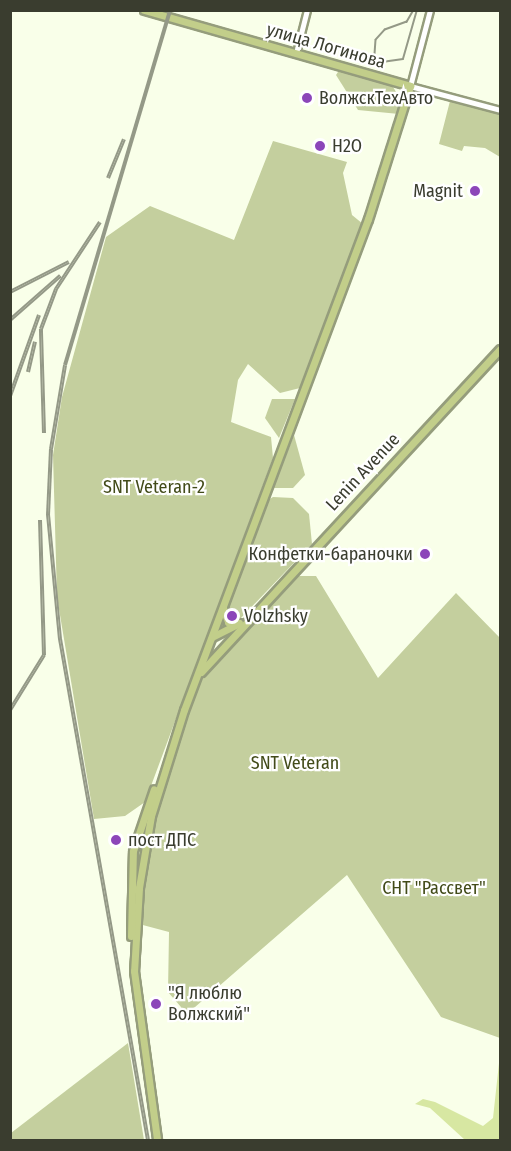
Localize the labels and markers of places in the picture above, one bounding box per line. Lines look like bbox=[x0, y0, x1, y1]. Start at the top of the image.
place label: ВолжскТехАвто bbox=[319, 87, 433, 109]
marker: ВолжскТехАвто bbox=[300, 91, 314, 105]
place label: H2O bbox=[332, 135, 362, 157]
marker: H2O bbox=[313, 139, 327, 153]
place label: Magnit bbox=[413, 180, 463, 202]
marker: Magnit bbox=[468, 184, 482, 198]
place label: Конфетки-бараночки bbox=[249, 543, 413, 565]
marker: Конфетки-бараночки bbox=[418, 547, 432, 561]
place label: Volzhsky bbox=[244, 605, 308, 627]
marker: Volzhsky bbox=[225, 609, 239, 623]
place label: пост ДПС bbox=[128, 829, 196, 851]
marker: пост ДПС bbox=[109, 833, 123, 847]
place label: "Я люблю Волжский" bbox=[168, 983, 250, 1026]
marker: "Я люблю Волжский" bbox=[149, 997, 163, 1011]

